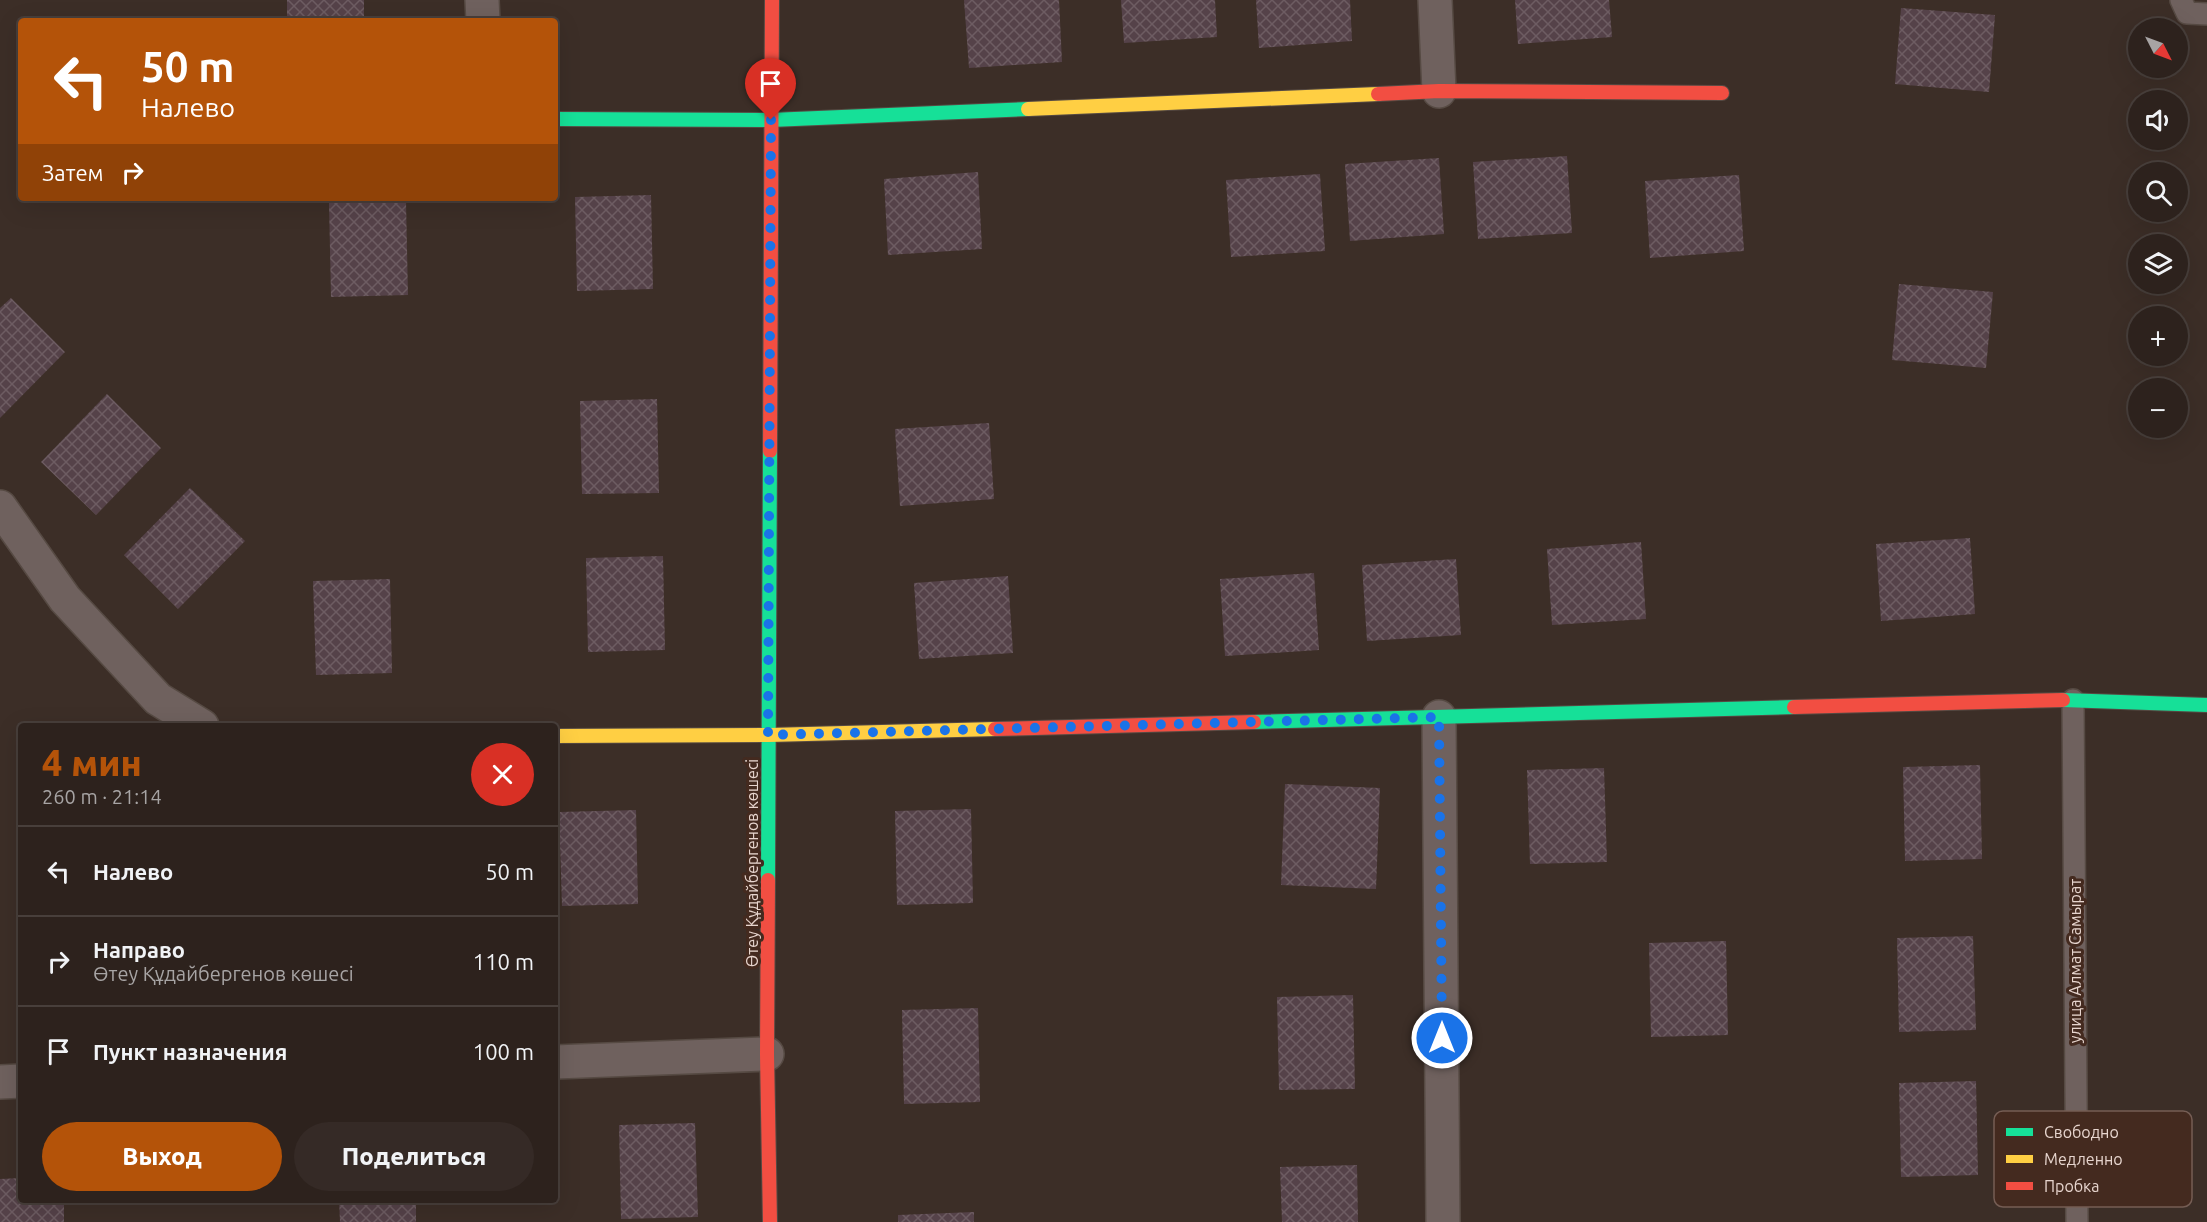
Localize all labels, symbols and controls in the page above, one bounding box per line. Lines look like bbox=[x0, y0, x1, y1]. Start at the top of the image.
north arrow bbox=[2128, 18, 2188, 78]
map controls bbox=[2128, 18, 2188, 438]
icon: left bbox=[42, 42, 120, 120]
text: 50 m bbox=[141, 43, 235, 90]
pin bbox=[745, 58, 796, 120]
icon: arrive bbox=[754, 67, 787, 100]
button: sound bbox=[2128, 90, 2188, 150]
text: Налево bbox=[141, 92, 235, 122]
icon: right bbox=[116, 156, 149, 189]
text: Затем bbox=[42, 160, 104, 185]
button: search bbox=[2128, 162, 2188, 222]
button: layers bbox=[2128, 234, 2188, 294]
button: + bbox=[2128, 306, 2188, 366]
button: − bbox=[2128, 378, 2188, 438]
text: 4 мин bbox=[42, 742, 142, 783]
button: close bbox=[471, 743, 534, 806]
street label: Өтеу Құдайбергенов көшесі bbox=[743, 759, 761, 967]
text: 260 m · 21:14 bbox=[42, 785, 162, 808]
icon: left bbox=[42, 855, 75, 888]
text: Налево bbox=[93, 859, 173, 884]
text: 50 m bbox=[485, 859, 534, 884]
street label: улица Алмат Самырат bbox=[2066, 879, 2084, 1043]
text: Направо bbox=[93, 937, 185, 962]
icon: right bbox=[42, 945, 75, 978]
text: 110 m bbox=[473, 949, 534, 974]
text: Өтеу Құдайбергенов көшесі bbox=[93, 962, 354, 985]
position arrow bbox=[1410, 1006, 1474, 1070]
icon: arrive bbox=[42, 1035, 75, 1068]
text: Пункт назначения bbox=[93, 1039, 287, 1064]
text: 100 m bbox=[473, 1039, 534, 1064]
legend bbox=[1994, 1111, 2192, 1207]
button: Выход bbox=[42, 1122, 282, 1191]
button: Поделиться bbox=[294, 1122, 534, 1191]
text: Свободно bbox=[2044, 1123, 2119, 1141]
text: Медленно bbox=[2044, 1150, 2123, 1168]
text: Пробка bbox=[2044, 1177, 2100, 1195]

